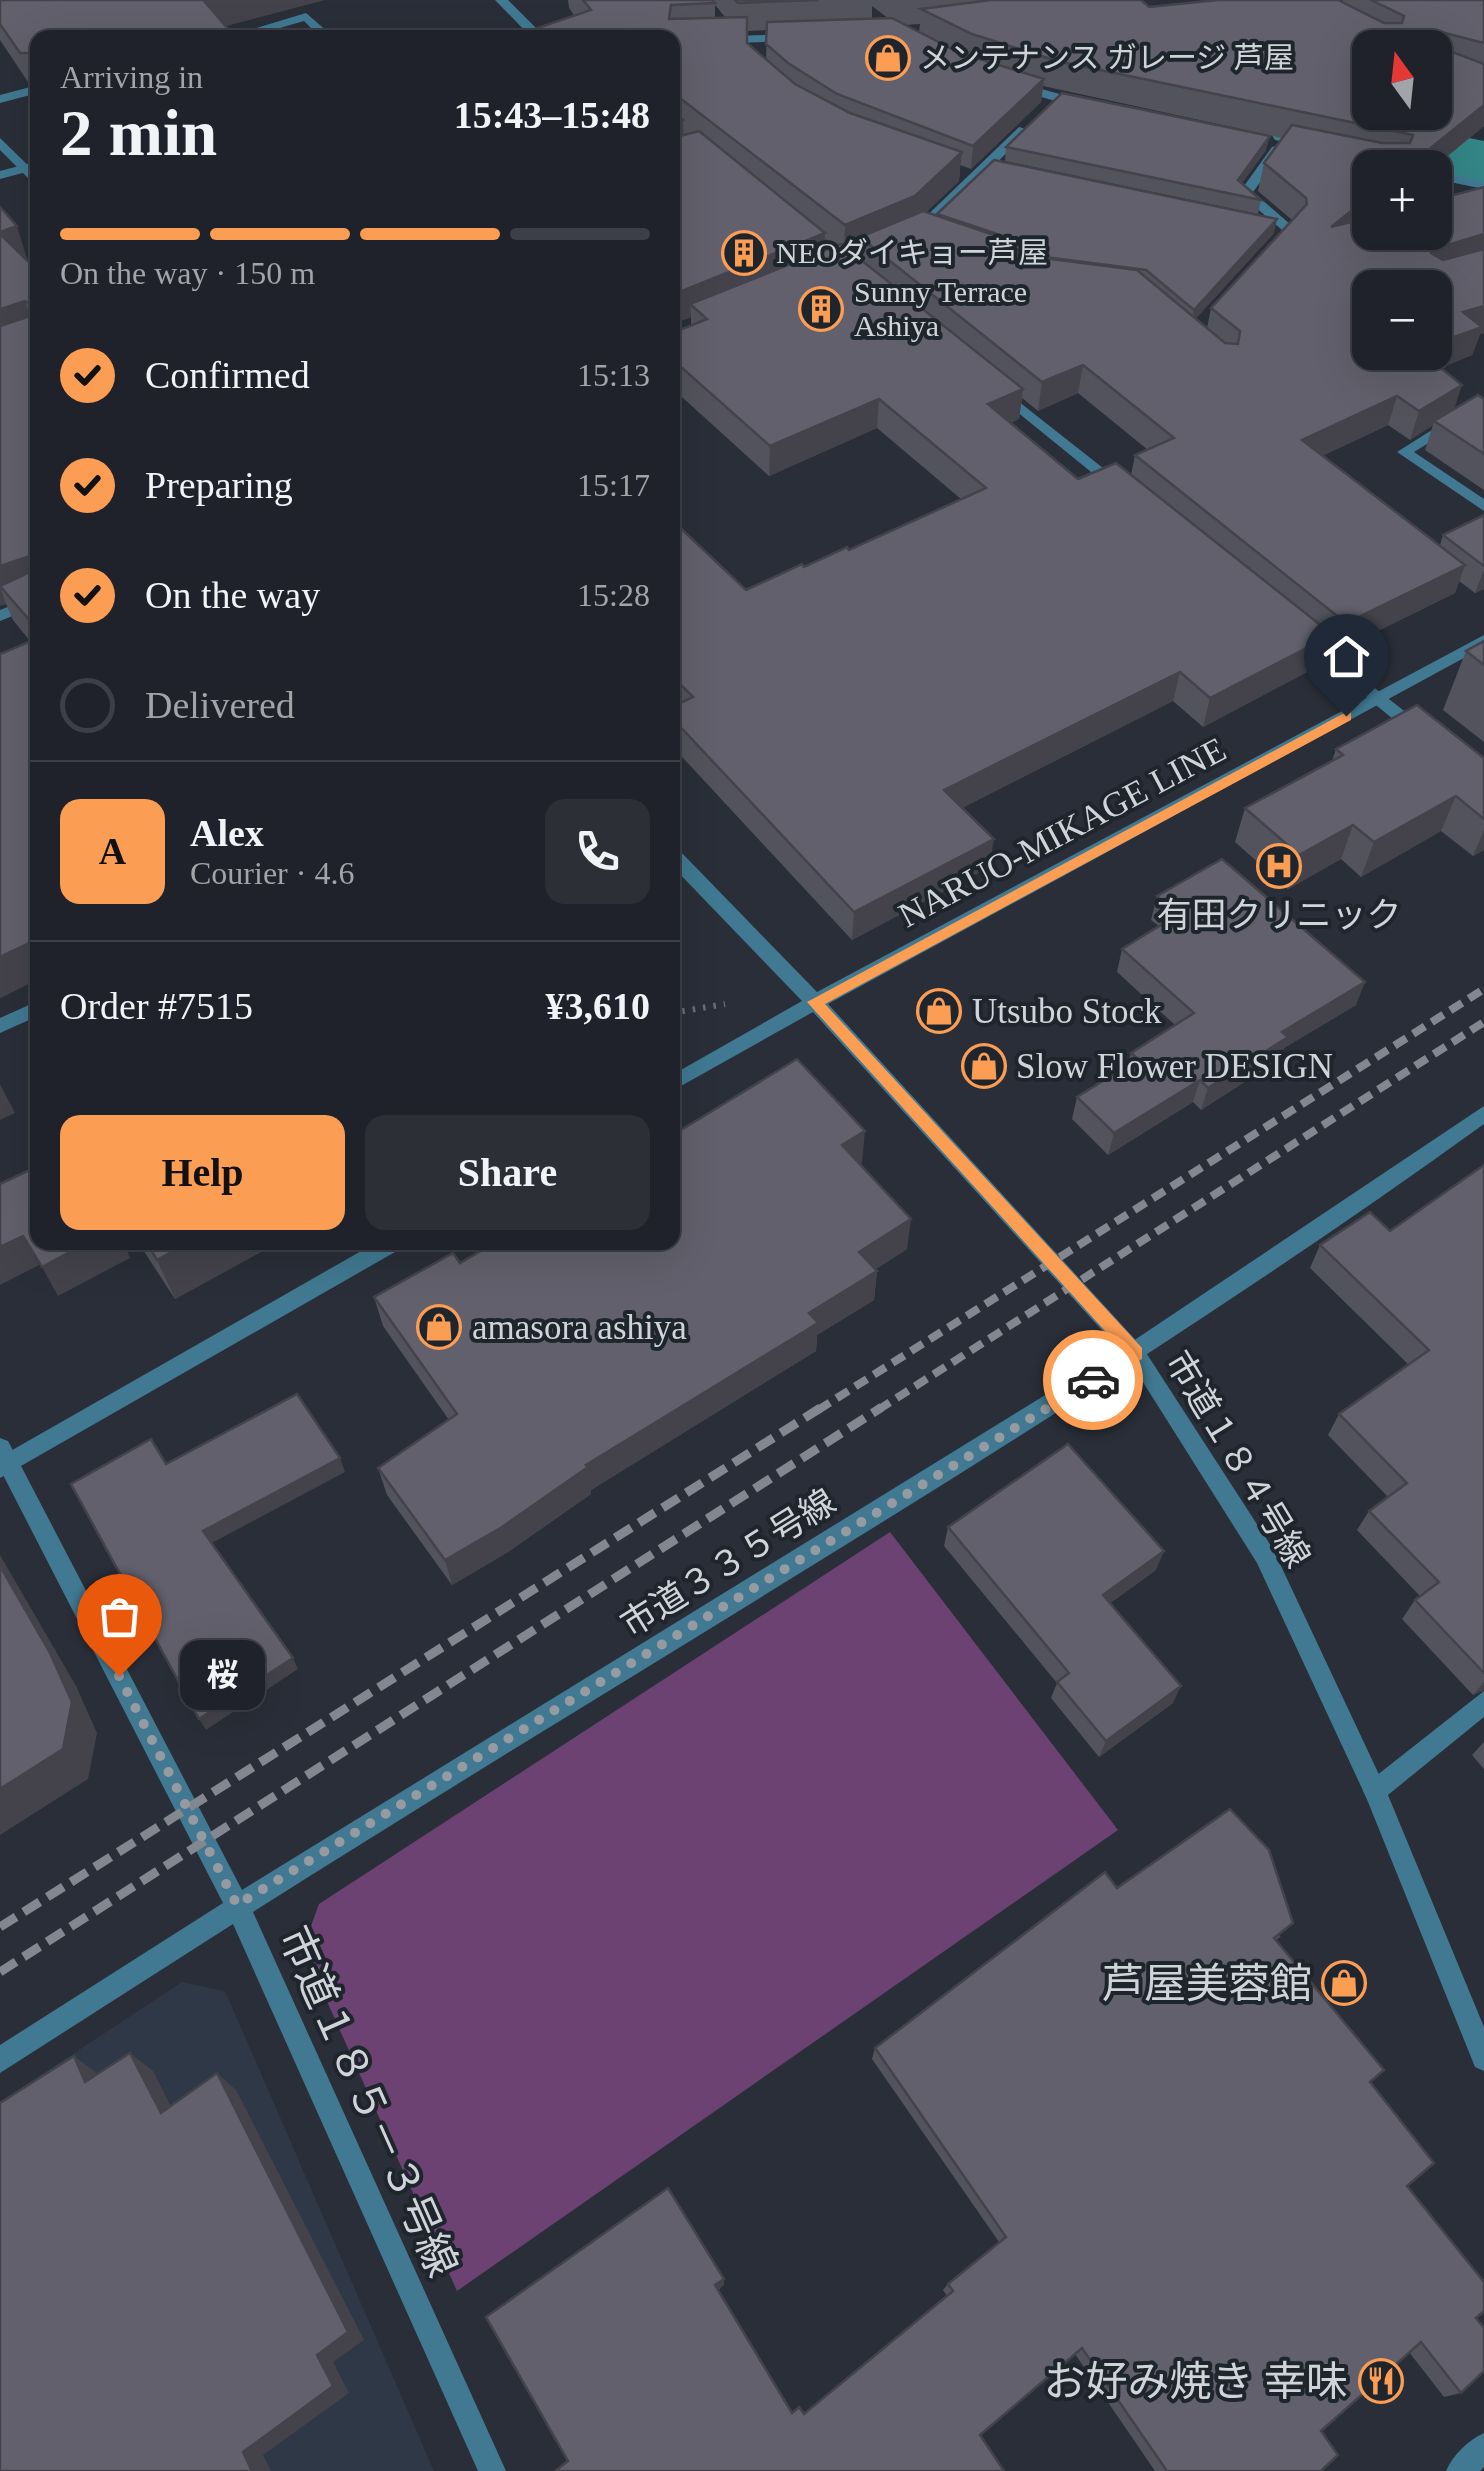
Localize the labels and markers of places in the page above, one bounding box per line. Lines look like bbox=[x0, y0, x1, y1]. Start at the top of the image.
shop icon: メンテナンス ガレージ 芦屋 bbox=[865, 35, 911, 81]
place label: メンテナンス ガレージ 芦屋 bbox=[920, 41, 1294, 74]
building icon: NEOダイキョー芦屋 bbox=[721, 230, 767, 276]
place label: NEOダイキョー芦屋 bbox=[776, 236, 1048, 269]
place label: Sunny Terrace Ashiya bbox=[854, 275, 1027, 342]
building icon: Sunny Terrace Ashiya bbox=[798, 286, 844, 332]
pin bbox=[1304, 614, 1389, 717]
hospital icon: 有田クリニック bbox=[1256, 843, 1302, 889]
place label: 有田クリニック bbox=[1156, 896, 1402, 935]
shop icon: Utsubo Stock bbox=[916, 988, 962, 1034]
place label: Utsubo Stock bbox=[972, 992, 1162, 1031]
shop icon: Slow Flower DESIGN bbox=[961, 1043, 1007, 1089]
place label: Slow Flower DESIGN bbox=[1016, 1047, 1333, 1086]
shop icon: amasora ashiya bbox=[416, 1304, 462, 1350]
place label: amasora ashiya bbox=[472, 1308, 687, 1347]
pin bbox=[77, 1574, 162, 1677]
callout: 桜 bbox=[179, 1641, 264, 1711]
shop icon: 芦屋美蓉館 bbox=[1321, 1960, 1367, 2006]
place label: 芦屋美蓉館 bbox=[1102, 1961, 1312, 2007]
restaurant icon: お好み焼き 幸味 bbox=[1358, 2358, 1404, 2404]
place label: お好み焼き 幸味 bbox=[1043, 2359, 1348, 2405]

